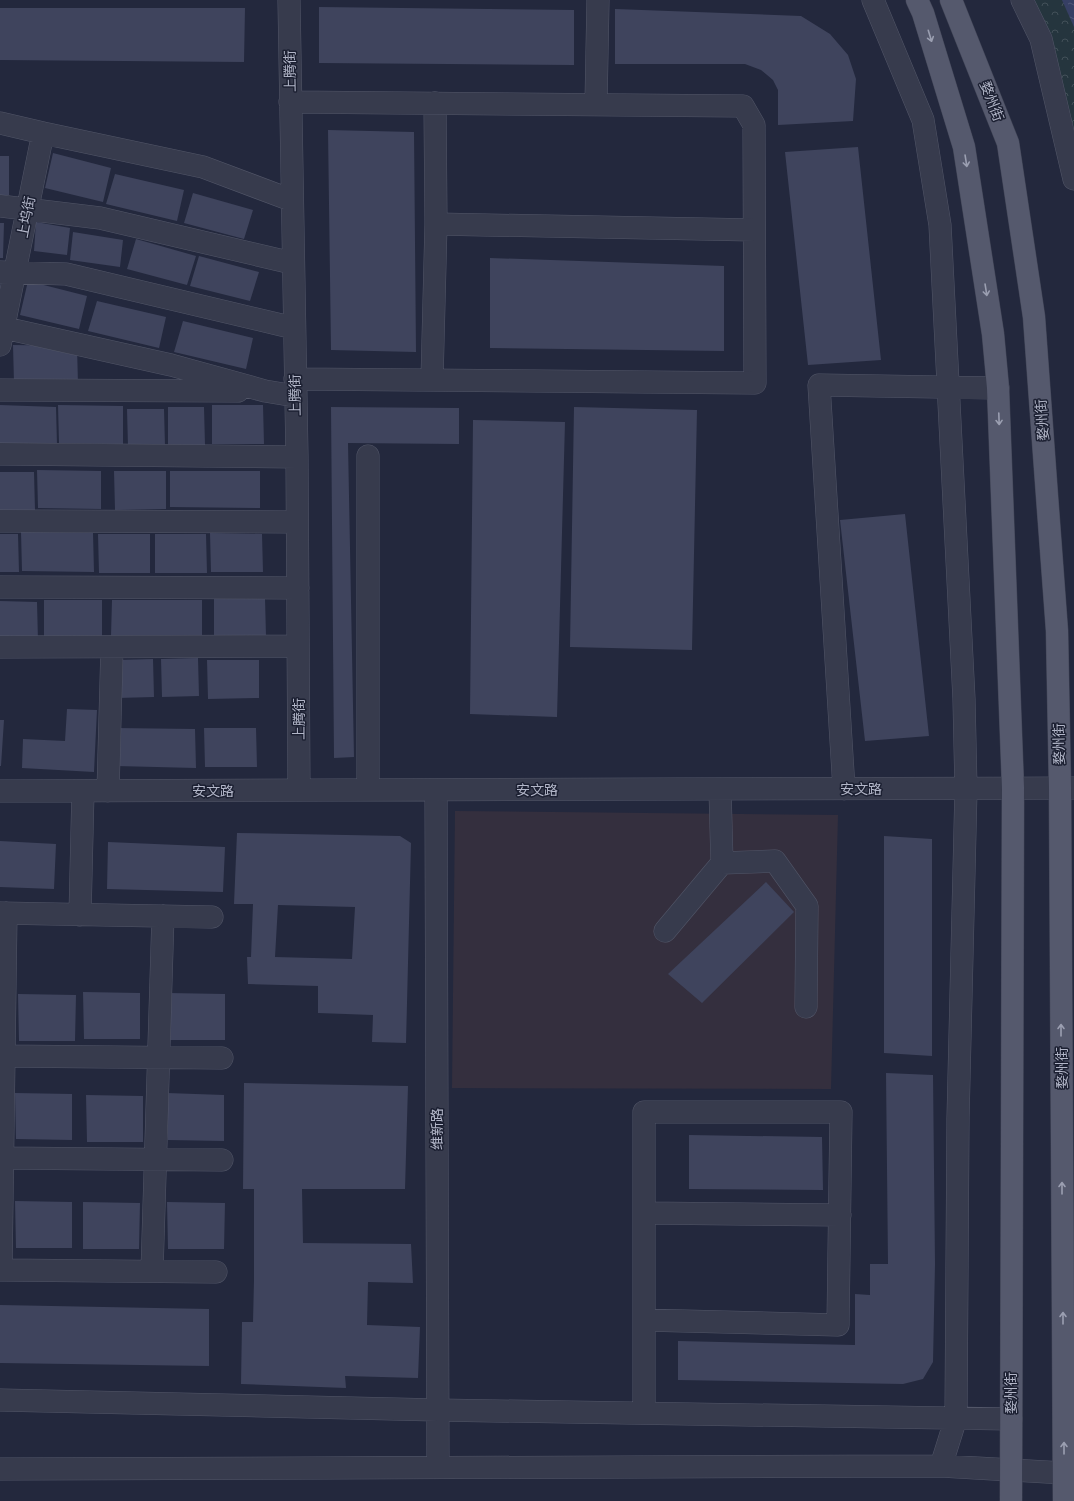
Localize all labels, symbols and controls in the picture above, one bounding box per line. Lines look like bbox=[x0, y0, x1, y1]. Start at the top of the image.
one-way arrow bbox=[927, 30, 934, 43]
street label: 上腾街 bbox=[279, 50, 300, 92]
street label: 婺州街 bbox=[975, 77, 1010, 124]
one-way arrow bbox=[963, 154, 971, 167]
street label: 上坞街 bbox=[11, 194, 40, 240]
one-way arrow bbox=[983, 283, 991, 296]
street label: 上腾街 bbox=[284, 374, 305, 416]
street label: 婺州街 bbox=[1030, 398, 1053, 442]
one-way arrow bbox=[995, 412, 1003, 425]
street label: 上腾街 bbox=[288, 698, 309, 740]
street label: 婺州街 bbox=[1048, 723, 1069, 765]
street label: 安文路 bbox=[840, 778, 882, 799]
street label: 安文路 bbox=[516, 779, 558, 800]
street label: 安文路 bbox=[192, 780, 234, 801]
one-way arrow bbox=[1057, 1024, 1065, 1037]
street label: 婺州街 bbox=[1051, 1047, 1072, 1089]
street label: 维新路 bbox=[426, 1108, 447, 1150]
one-way arrow bbox=[1058, 1182, 1066, 1195]
one-way arrow bbox=[1059, 1312, 1067, 1325]
street label: 婺州街 bbox=[1000, 1372, 1021, 1414]
one-way arrow bbox=[1060, 1442, 1068, 1455]

